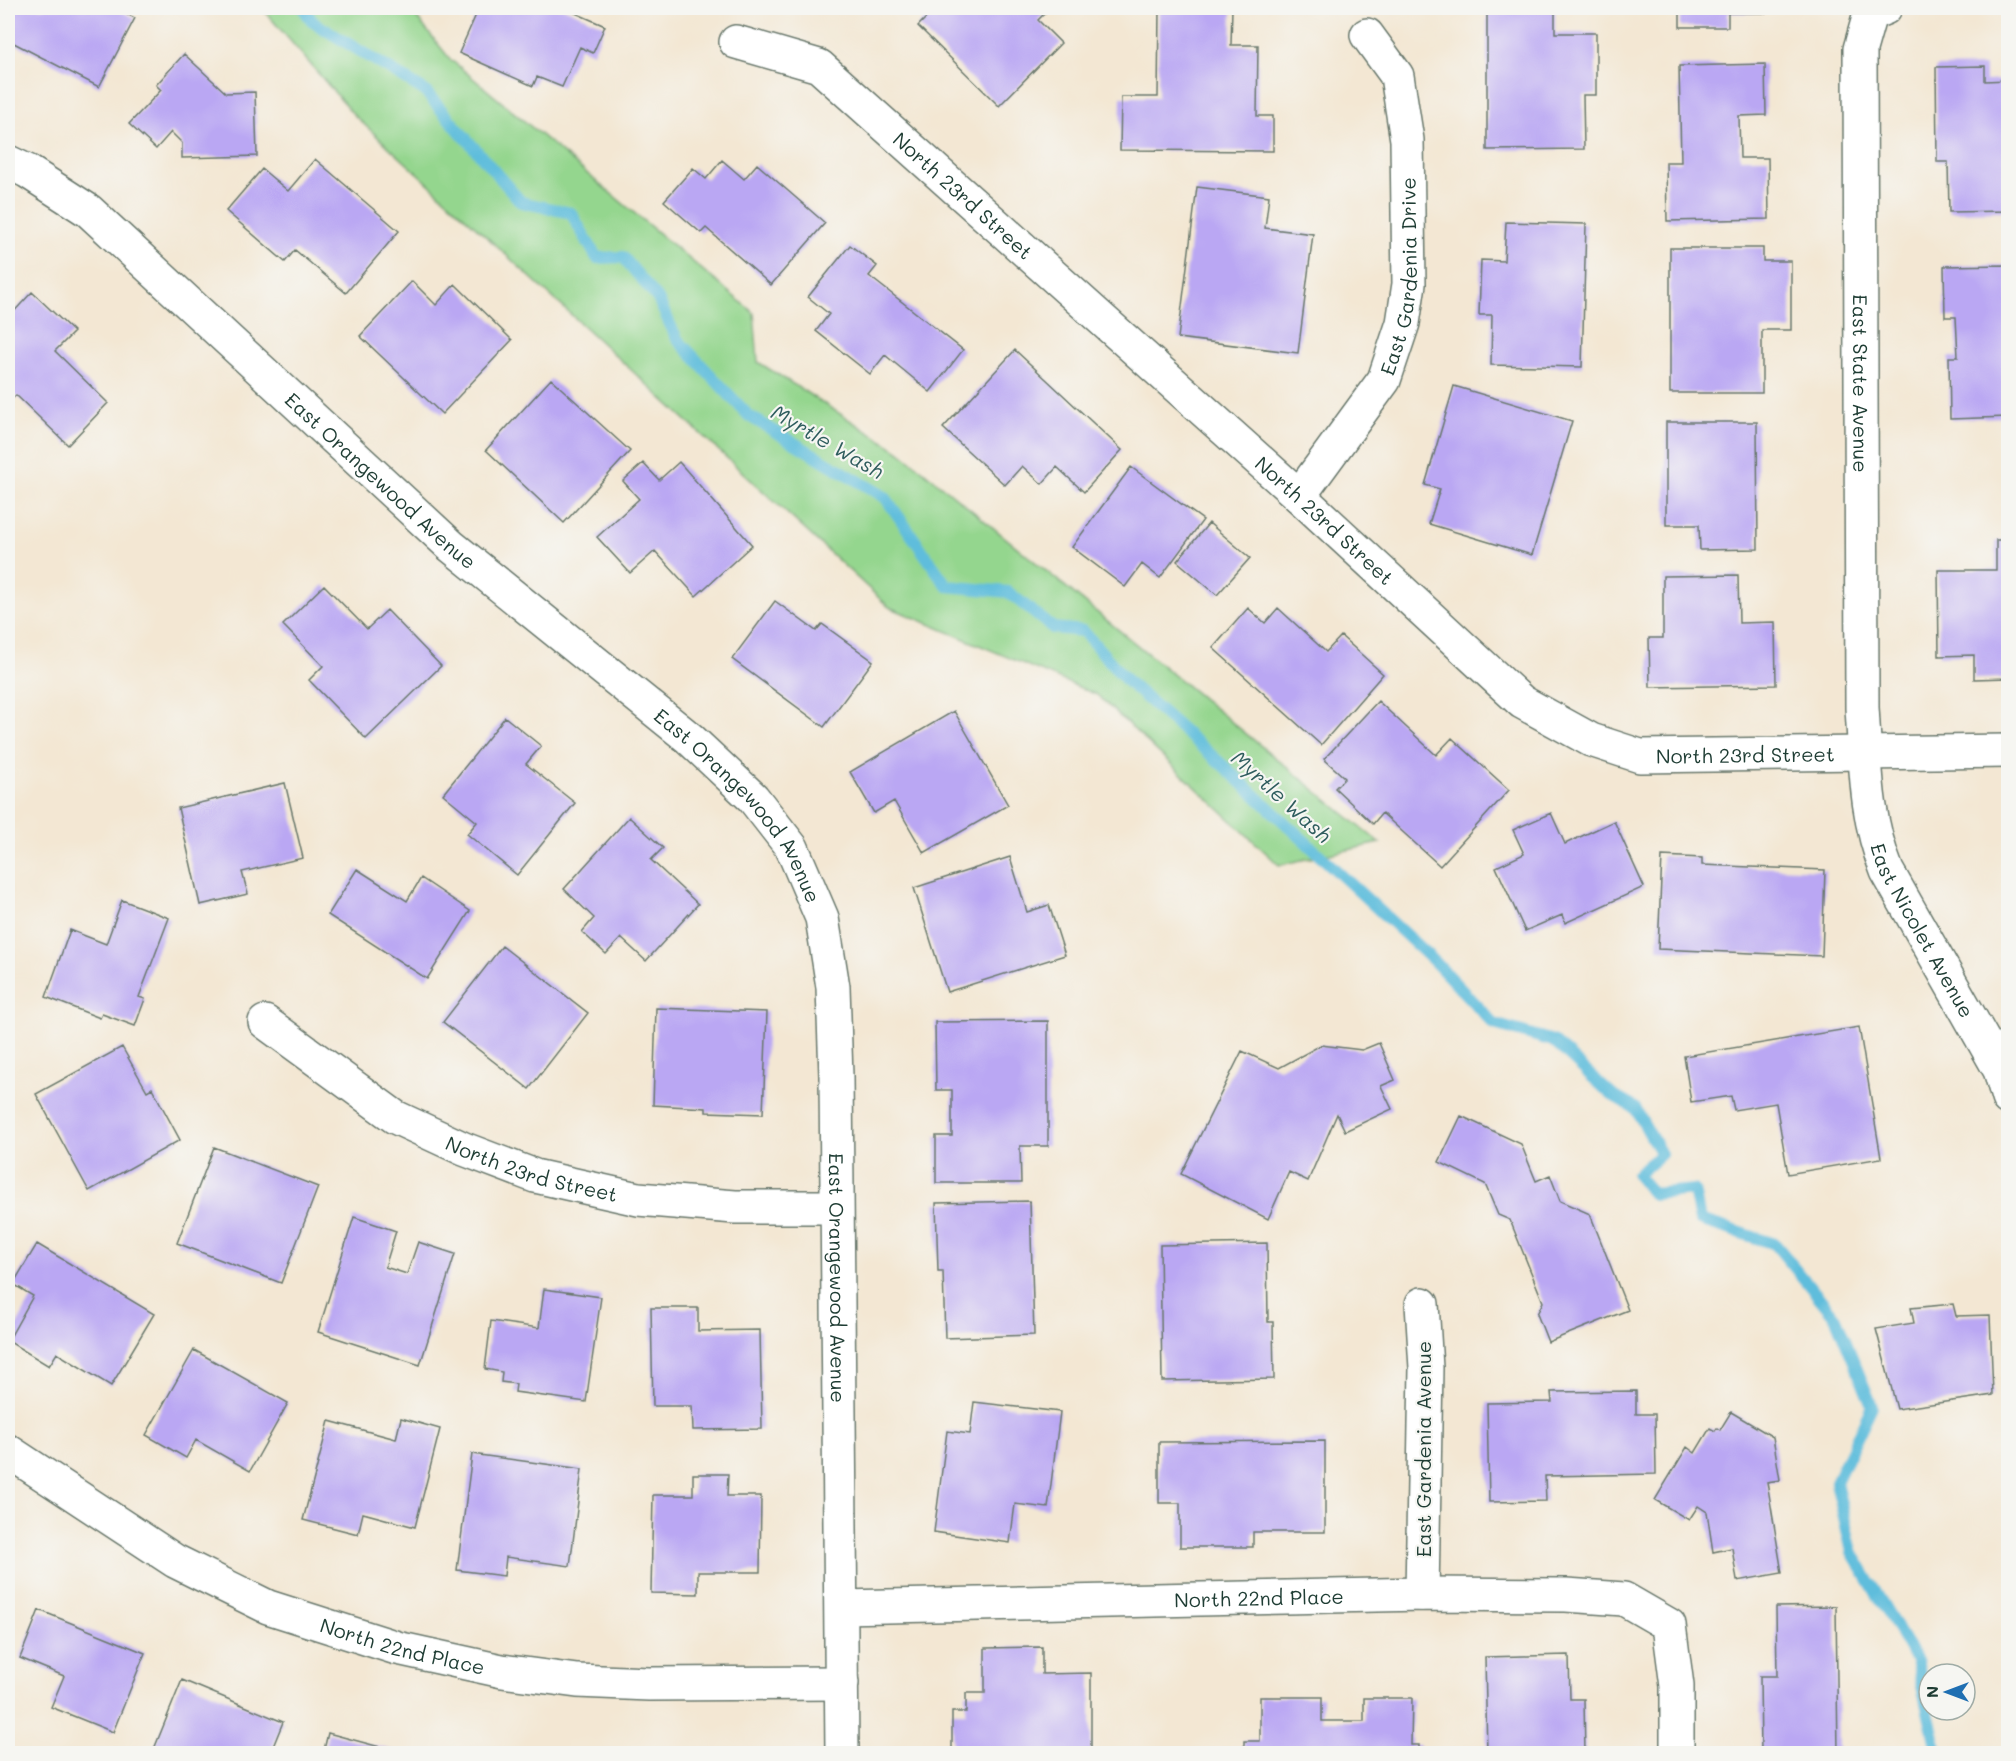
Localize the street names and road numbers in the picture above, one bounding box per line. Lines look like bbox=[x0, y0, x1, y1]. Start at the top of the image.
street label: North 23rd Street bbox=[888, 126, 1039, 265]
street label: East Gardenia Drive bbox=[1374, 177, 1423, 378]
street label: East State Avenue bbox=[1848, 294, 1874, 473]
street label: East Orangewood Avenue bbox=[280, 386, 482, 574]
street label: North 23rd Street bbox=[1250, 450, 1399, 590]
street label: East Orangewood Avenue bbox=[649, 702, 827, 906]
street label: North 23rd Street bbox=[1656, 740, 1835, 769]
street label: East Nicolet Avenue bbox=[1865, 840, 1980, 1022]
street label: North 23rd Street bbox=[442, 1129, 620, 1207]
street label: East Orangewood Avenue bbox=[824, 1153, 852, 1403]
street label: East Gardenia Avenue bbox=[1410, 1341, 1436, 1557]
street label: North 22nd Place bbox=[1174, 1583, 1344, 1613]
street label: North 22nd Place bbox=[317, 1611, 487, 1680]

